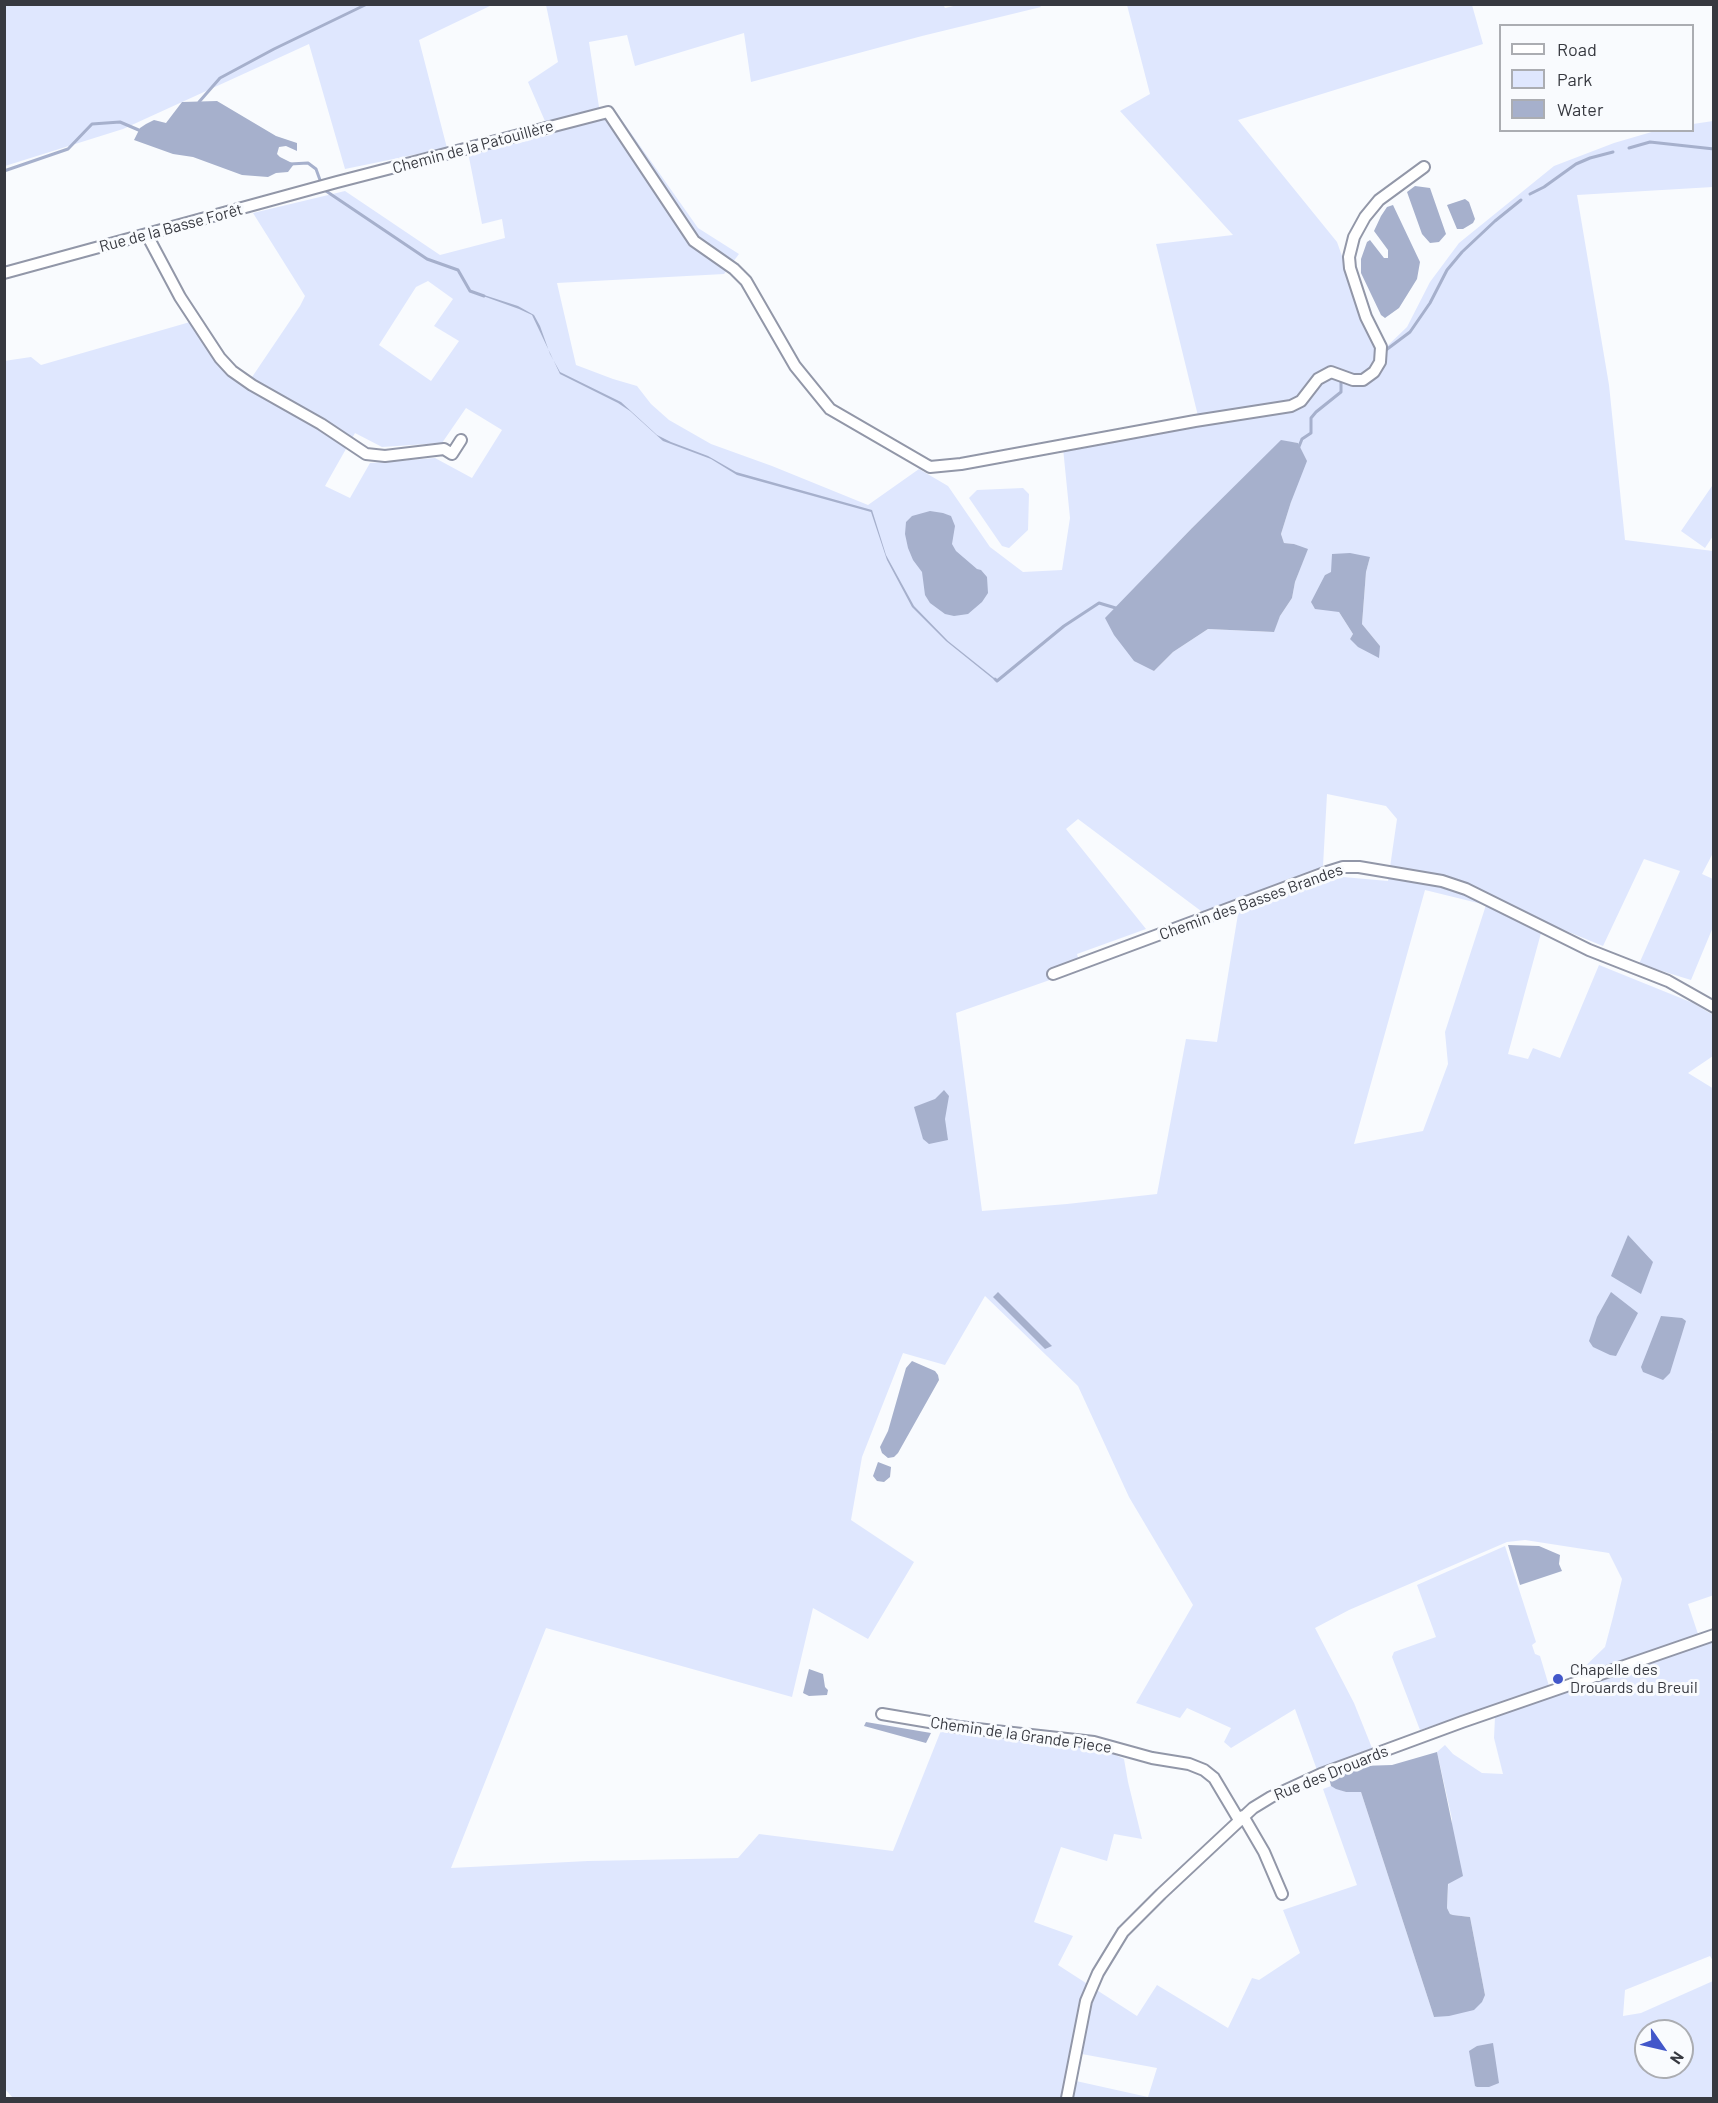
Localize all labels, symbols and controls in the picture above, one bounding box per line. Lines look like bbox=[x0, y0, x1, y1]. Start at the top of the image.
legend bbox=[1499, 24, 1694, 132]
text: Road bbox=[1557, 38, 1597, 60]
text: Park bbox=[1557, 68, 1592, 90]
text: Water bbox=[1557, 98, 1604, 120]
street label: Chemin de la Patouillère bbox=[390, 116, 556, 178]
street label: Rue de la Basse Forêt bbox=[97, 200, 245, 256]
street label: Chemin des Basses Brandes bbox=[1157, 860, 1345, 944]
place label: Chapelle des Drouards du Breuil bbox=[1570, 1660, 1698, 1698]
marker: Chapelle des Drouards du Breuil bbox=[1551, 1672, 1565, 1686]
street label: Chemin de la Grande Piece bbox=[929, 1713, 1113, 1757]
street label: Rue des Drouards bbox=[1271, 1741, 1391, 1805]
north arrow bbox=[1634, 2019, 1694, 2079]
text: N bbox=[1667, 2048, 1689, 2068]

